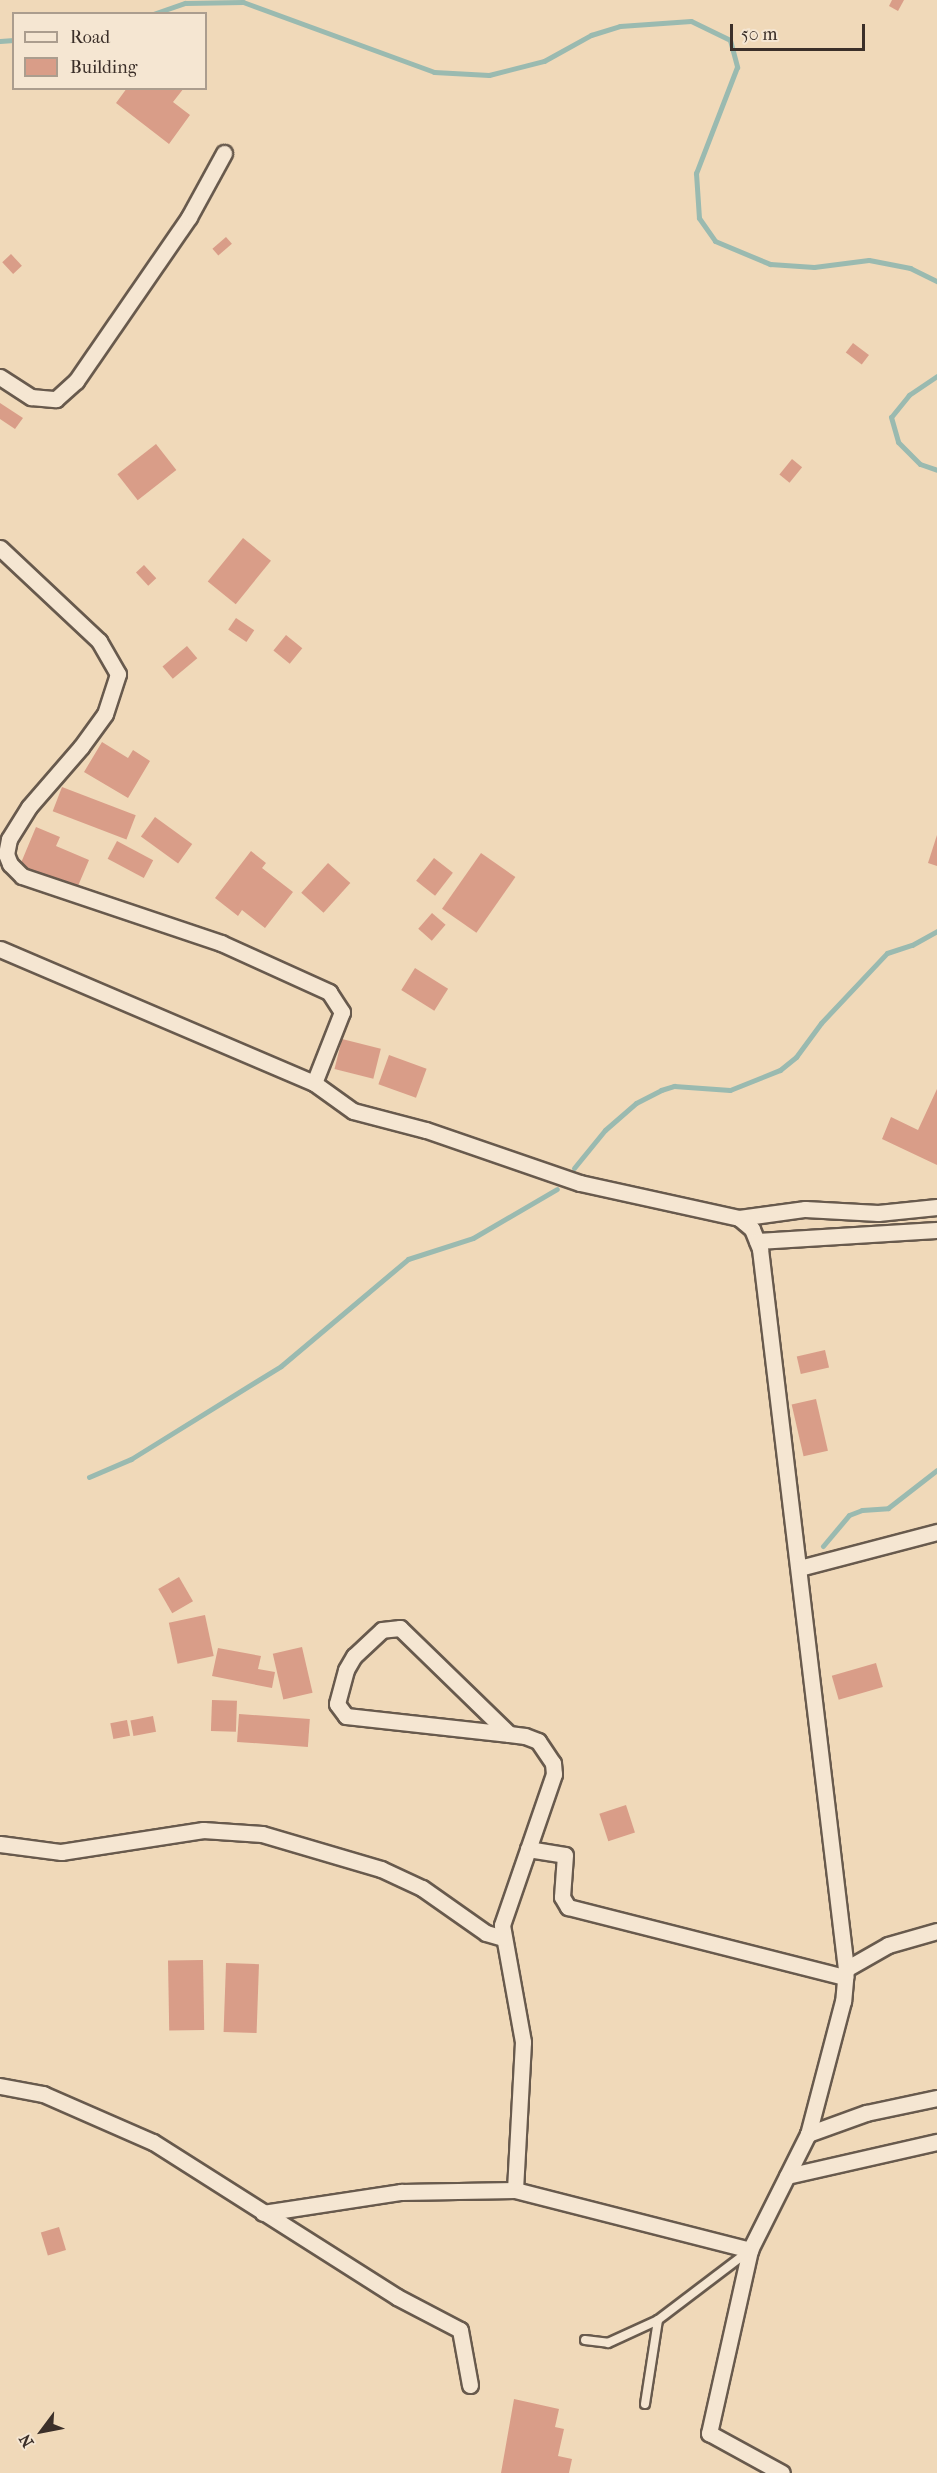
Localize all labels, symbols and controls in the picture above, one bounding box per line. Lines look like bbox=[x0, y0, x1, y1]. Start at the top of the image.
legend bbox=[12, 12, 207, 90]
scale bar bbox=[733, 12, 868, 50]
text: 50 m bbox=[741, 24, 777, 45]
text: Road bbox=[70, 27, 110, 48]
text: Building bbox=[70, 57, 137, 78]
north arrow bbox=[12, 2401, 72, 2461]
text: N bbox=[15, 2431, 38, 2451]

